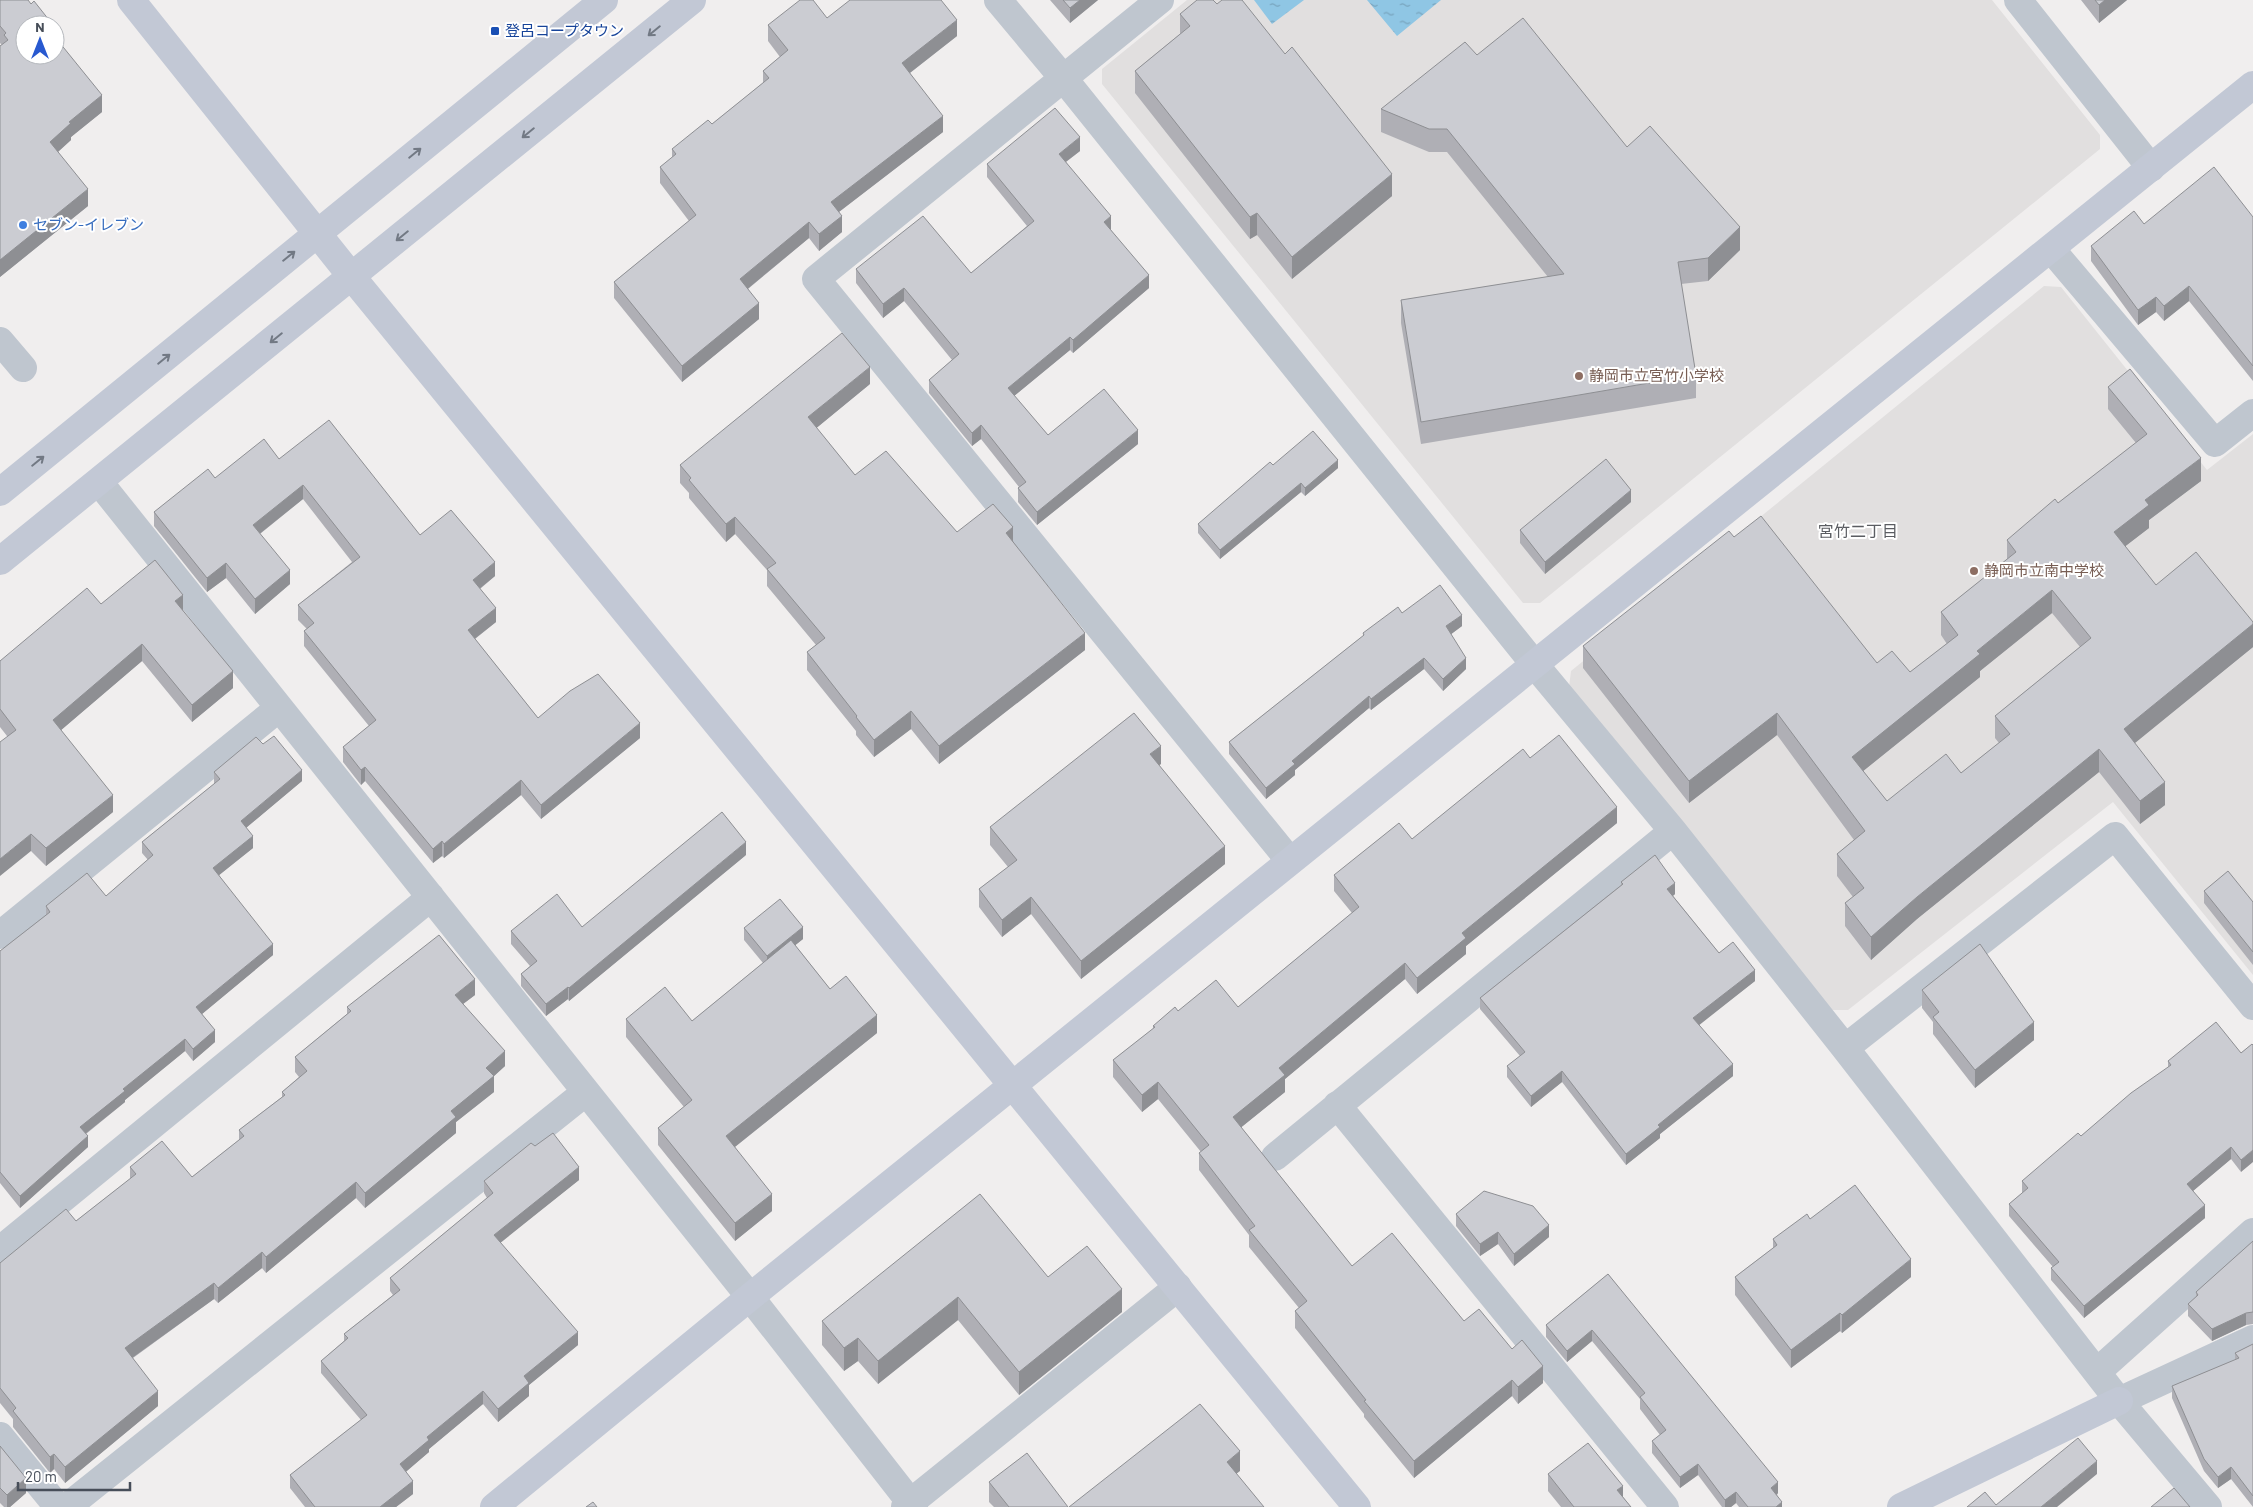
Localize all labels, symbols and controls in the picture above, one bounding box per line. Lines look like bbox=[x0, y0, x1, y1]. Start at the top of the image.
north arrow bbox=[15, 15, 65, 65]
text: N bbox=[35, 18, 45, 35]
place label: 登呂コープタウン bbox=[505, 21, 624, 39]
marker: 登呂コープタウン bbox=[489, 25, 501, 37]
one-way arrow bbox=[648, 25, 661, 36]
one-way arrow bbox=[522, 128, 535, 139]
one-way arrow bbox=[409, 148, 422, 159]
place label: セブン-イレブン bbox=[33, 215, 144, 233]
marker: セブン-イレブン bbox=[17, 219, 29, 231]
one-way arrow bbox=[396, 231, 409, 242]
one-way arrow bbox=[283, 250, 296, 261]
one-way arrow bbox=[270, 333, 283, 344]
one-way arrow bbox=[157, 353, 170, 364]
place label: 静岡市立宮竹小学校 bbox=[1589, 366, 1724, 384]
marker: 静岡市立宮竹小学校 bbox=[1573, 370, 1585, 382]
one-way arrow bbox=[31, 456, 44, 467]
district label: 宮竹二丁目 bbox=[1818, 521, 1898, 540]
place label: 静岡市立南中学校 bbox=[1984, 561, 2104, 579]
marker: 静岡市立南中学校 bbox=[1968, 565, 1980, 577]
scale bar bbox=[18, 1460, 130, 1492]
text: 20 m bbox=[25, 1467, 57, 1485]

